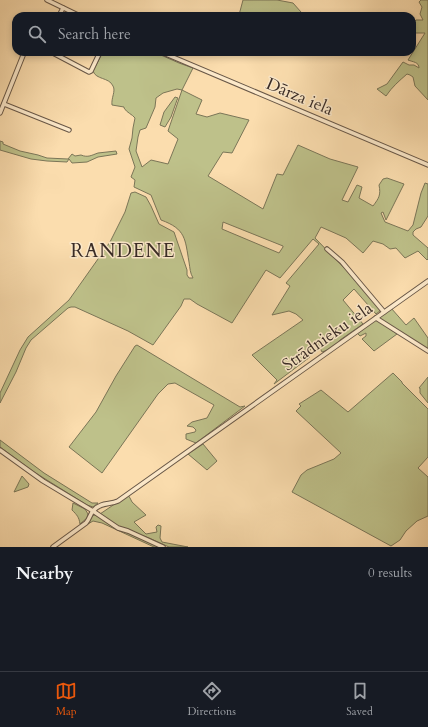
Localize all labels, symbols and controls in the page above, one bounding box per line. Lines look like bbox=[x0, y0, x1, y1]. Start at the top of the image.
search box bbox=[12, 12, 416, 56]
icon: search bbox=[26, 23, 48, 45]
text: Search here bbox=[58, 24, 131, 44]
street label: Dārza iela bbox=[263, 72, 338, 121]
district label: RANDENE bbox=[71, 238, 176, 264]
street label: Strādnieku iela bbox=[277, 296, 378, 376]
text: Nearby bbox=[16, 562, 73, 585]
text: 0 results bbox=[368, 564, 412, 582]
tab: Map bbox=[55, 680, 77, 719]
tab: Directions bbox=[187, 680, 236, 719]
tab: Saved bbox=[346, 680, 373, 719]

